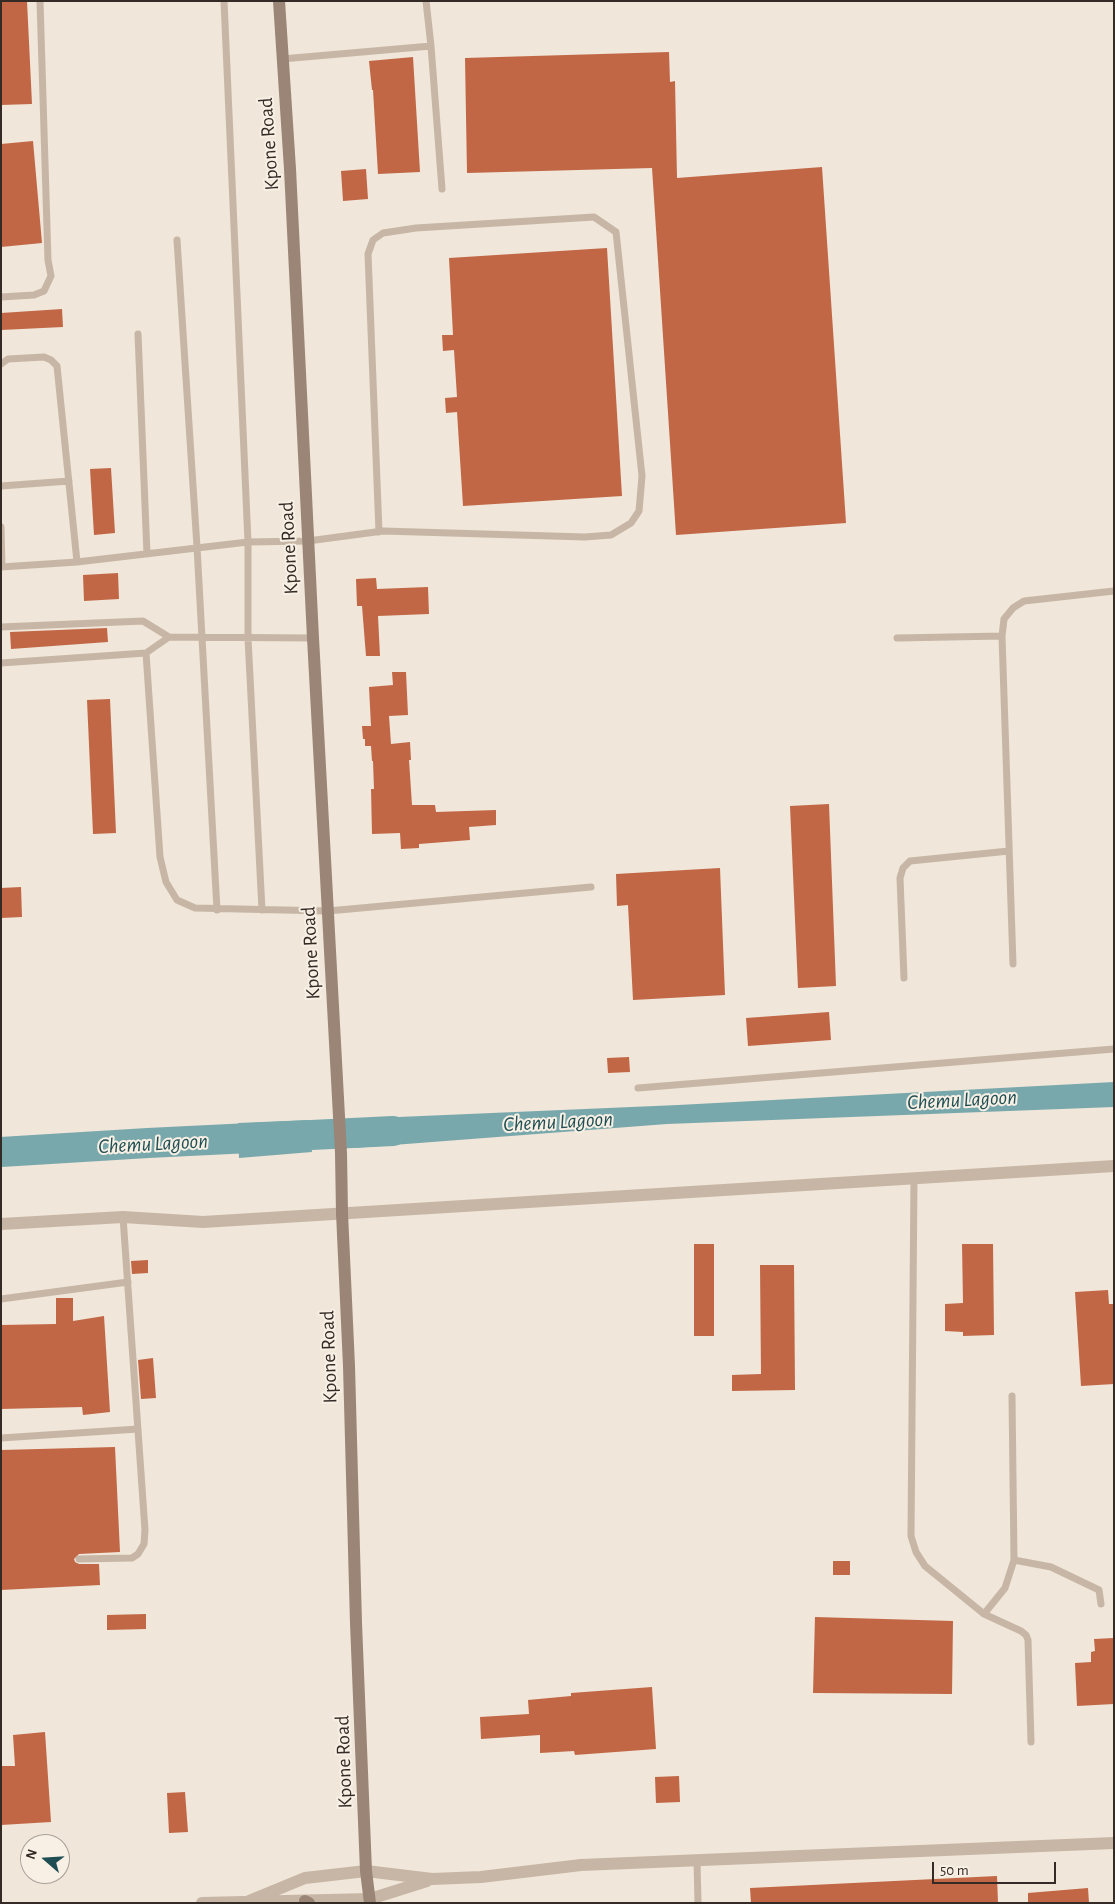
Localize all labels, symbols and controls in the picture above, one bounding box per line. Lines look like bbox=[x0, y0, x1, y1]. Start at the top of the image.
street label: Kpone Road bbox=[254, 97, 284, 191]
street label: Kpone Road bbox=[275, 501, 303, 595]
street label: Kpone Road bbox=[297, 906, 325, 1000]
water label: Chemu Lagoon bbox=[906, 1085, 1018, 1115]
water label: Chemu Lagoon bbox=[502, 1107, 614, 1137]
water label: Chemu Lagoon bbox=[97, 1129, 209, 1159]
street label: Kpone Road bbox=[315, 1310, 343, 1404]
street label: Kpone Road bbox=[330, 1715, 358, 1809]
north arrow bbox=[20, 1834, 70, 1884]
text: N bbox=[24, 1848, 40, 1861]
scale bar bbox=[935, 1852, 1059, 1884]
text: 50 m bbox=[940, 1863, 969, 1878]

